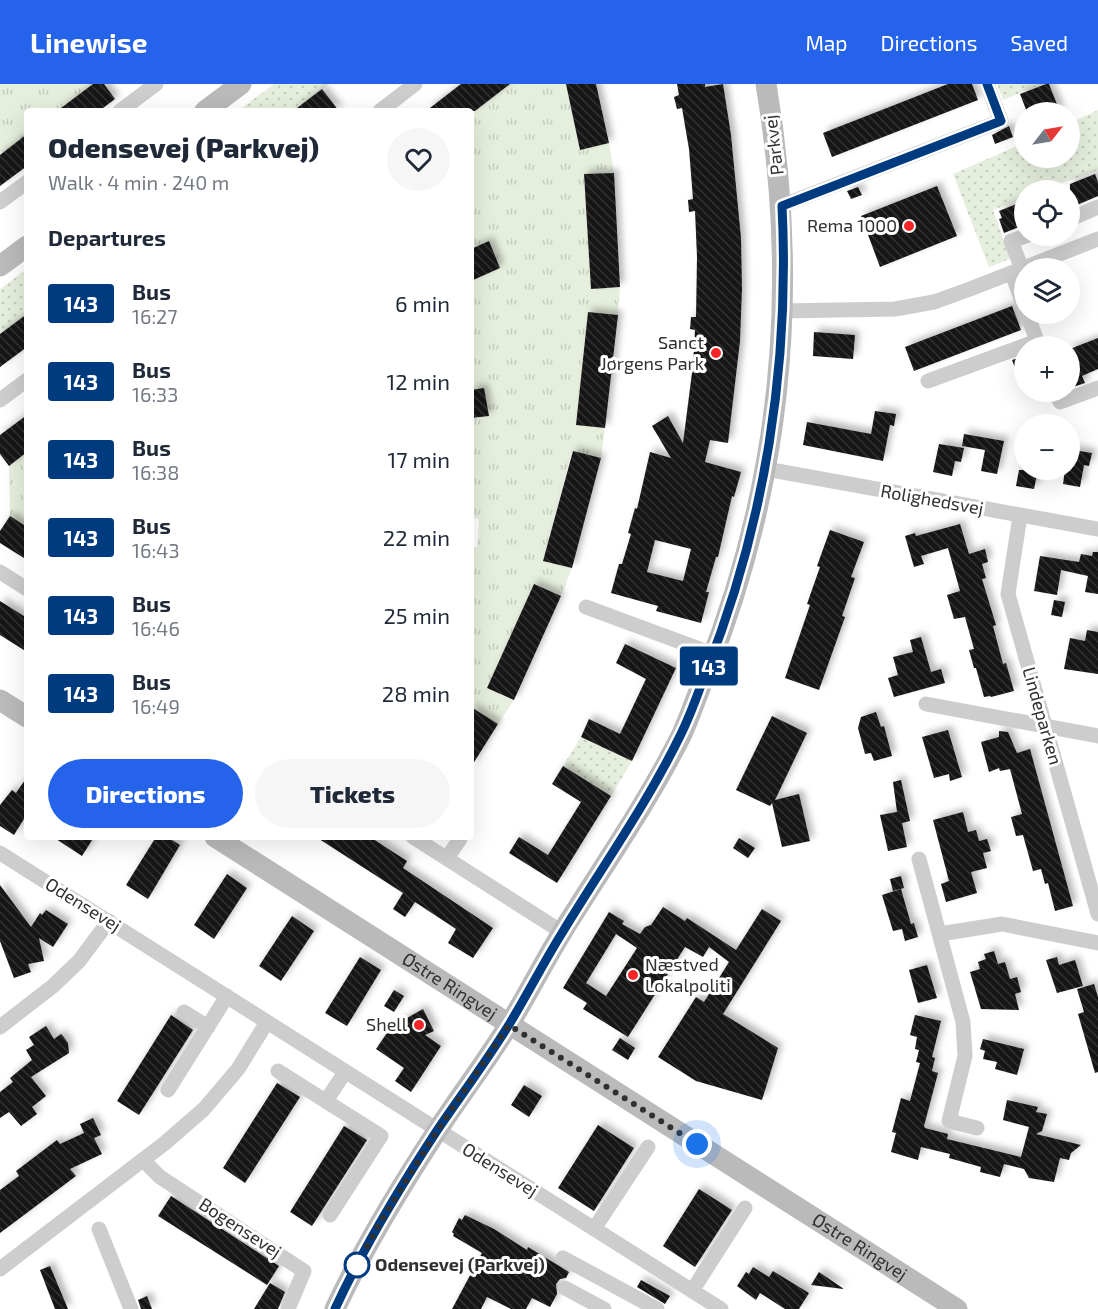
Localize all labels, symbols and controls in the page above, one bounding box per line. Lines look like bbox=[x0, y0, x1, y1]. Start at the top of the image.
text: Linewise bbox=[30, 25, 148, 59]
text: Map bbox=[805, 30, 848, 55]
text: Directions bbox=[881, 30, 977, 55]
text: Saved bbox=[1010, 30, 1068, 55]
north arrow bbox=[1014, 102, 1080, 168]
map controls bbox=[1014, 102, 1080, 480]
street label: Parkvej bbox=[758, 114, 788, 176]
button: heart bbox=[387, 128, 450, 191]
text: Odensevej (Parkvej) bbox=[48, 130, 319, 164]
text: Walk · 4 min · 240 m bbox=[48, 170, 229, 194]
button: locate bbox=[1014, 180, 1080, 246]
place label: Rema 1000 bbox=[807, 214, 897, 236]
marker: Rema 1000 bbox=[902, 219, 916, 233]
text: Departures bbox=[48, 224, 166, 250]
button: layers bbox=[1014, 258, 1080, 324]
text: Bus bbox=[132, 278, 171, 304]
text: 6 min bbox=[395, 290, 450, 316]
text: 143 bbox=[64, 291, 98, 316]
text: 16:27 bbox=[132, 304, 178, 328]
place label: Sanct Jørgens Park bbox=[600, 331, 704, 374]
button: + bbox=[1014, 336, 1080, 402]
marker: Sanct Jørgens Park bbox=[709, 346, 723, 360]
text: Bus bbox=[132, 356, 171, 382]
text: 12 min bbox=[386, 368, 450, 394]
text: 143 bbox=[64, 369, 98, 394]
text: 16:33 bbox=[132, 382, 178, 406]
button: − bbox=[1014, 414, 1080, 480]
text: Bus bbox=[132, 434, 171, 460]
text: 17 min bbox=[388, 446, 450, 472]
text: 143 bbox=[64, 447, 98, 472]
text: 16:38 bbox=[132, 460, 179, 484]
street label: Rolighedsvej bbox=[879, 479, 985, 519]
text: Bus bbox=[132, 512, 171, 538]
text: 22 min bbox=[383, 524, 450, 550]
text: 143 bbox=[64, 525, 98, 550]
text: 16:43 bbox=[132, 538, 180, 562]
text: Bus bbox=[132, 590, 171, 616]
text: 25 min bbox=[383, 602, 450, 628]
text: 143 bbox=[64, 603, 98, 628]
text: 16:46 bbox=[132, 616, 180, 640]
line badge: 143 bbox=[674, 646, 744, 686]
text: 143 bbox=[692, 654, 726, 679]
street label: Lindeparken bbox=[1019, 664, 1067, 767]
text: Bus bbox=[132, 668, 171, 694]
text: 28 min bbox=[382, 680, 450, 706]
text: 143 bbox=[64, 681, 98, 706]
text: 16:49 bbox=[132, 694, 180, 718]
button: Directions bbox=[48, 759, 243, 828]
button: Tickets bbox=[255, 759, 450, 828]
street label: Odensevej bbox=[42, 872, 125, 936]
street label: Østre Ringvej bbox=[398, 947, 502, 1024]
place label: Næstved Lokalpoliti bbox=[645, 953, 731, 996]
marker: Næstved Lokalpoliti bbox=[626, 968, 640, 982]
place label: Shell bbox=[366, 1013, 408, 1035]
marker: Shell bbox=[412, 1018, 426, 1032]
your location bbox=[682, 1129, 712, 1159]
street label: Odensevej bbox=[459, 1137, 542, 1201]
street label: Bogensevej bbox=[195, 1192, 286, 1262]
street label: Østre Ringvej bbox=[809, 1208, 912, 1285]
marker: Odensevej (Parkvej) bbox=[344, 1252, 370, 1278]
place label: Odensevej (Parkvej) bbox=[375, 1253, 545, 1275]

